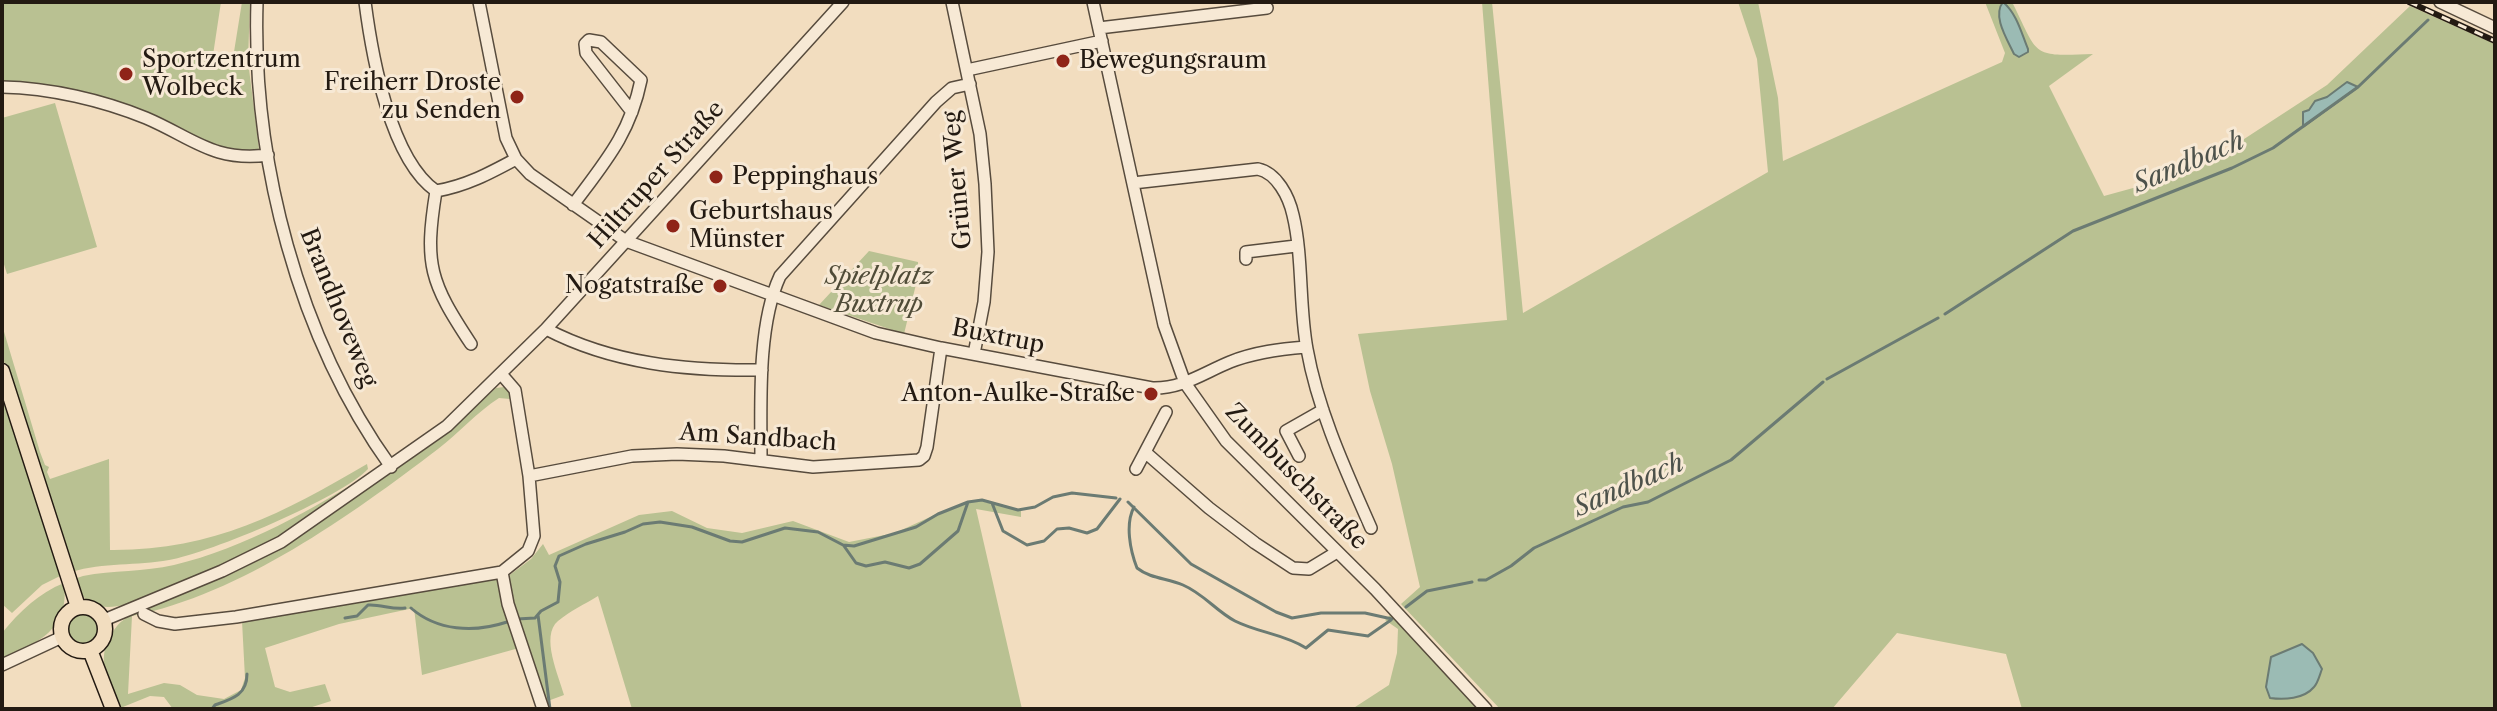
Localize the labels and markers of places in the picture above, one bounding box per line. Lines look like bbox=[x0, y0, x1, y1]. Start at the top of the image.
place label: Sportzentrum Wolbeck bbox=[142, 46, 301, 102]
place label: Bewegungsraum bbox=[1079, 47, 1267, 75]
marker: Bewegungsraum bbox=[1054, 52, 1072, 70]
marker: Sportzentrum Wolbeck bbox=[117, 65, 135, 83]
place label: Freiherr Droste zu Senden bbox=[324, 69, 501, 125]
marker: Freiherr Droste zu Senden bbox=[508, 88, 526, 106]
place label: Peppinghaus bbox=[732, 163, 878, 191]
marker: Peppinghaus bbox=[707, 168, 725, 186]
place label: Geburtshaus Münster bbox=[689, 198, 833, 254]
marker: Geburtshaus Münster bbox=[664, 217, 682, 235]
place label: Nogatstraße bbox=[565, 272, 704, 300]
marker: Nogatstraße bbox=[711, 277, 729, 295]
place label: Anton-Aulke-Straße bbox=[901, 380, 1135, 408]
marker: Anton-Aulke-Straße bbox=[1142, 385, 1160, 403]

